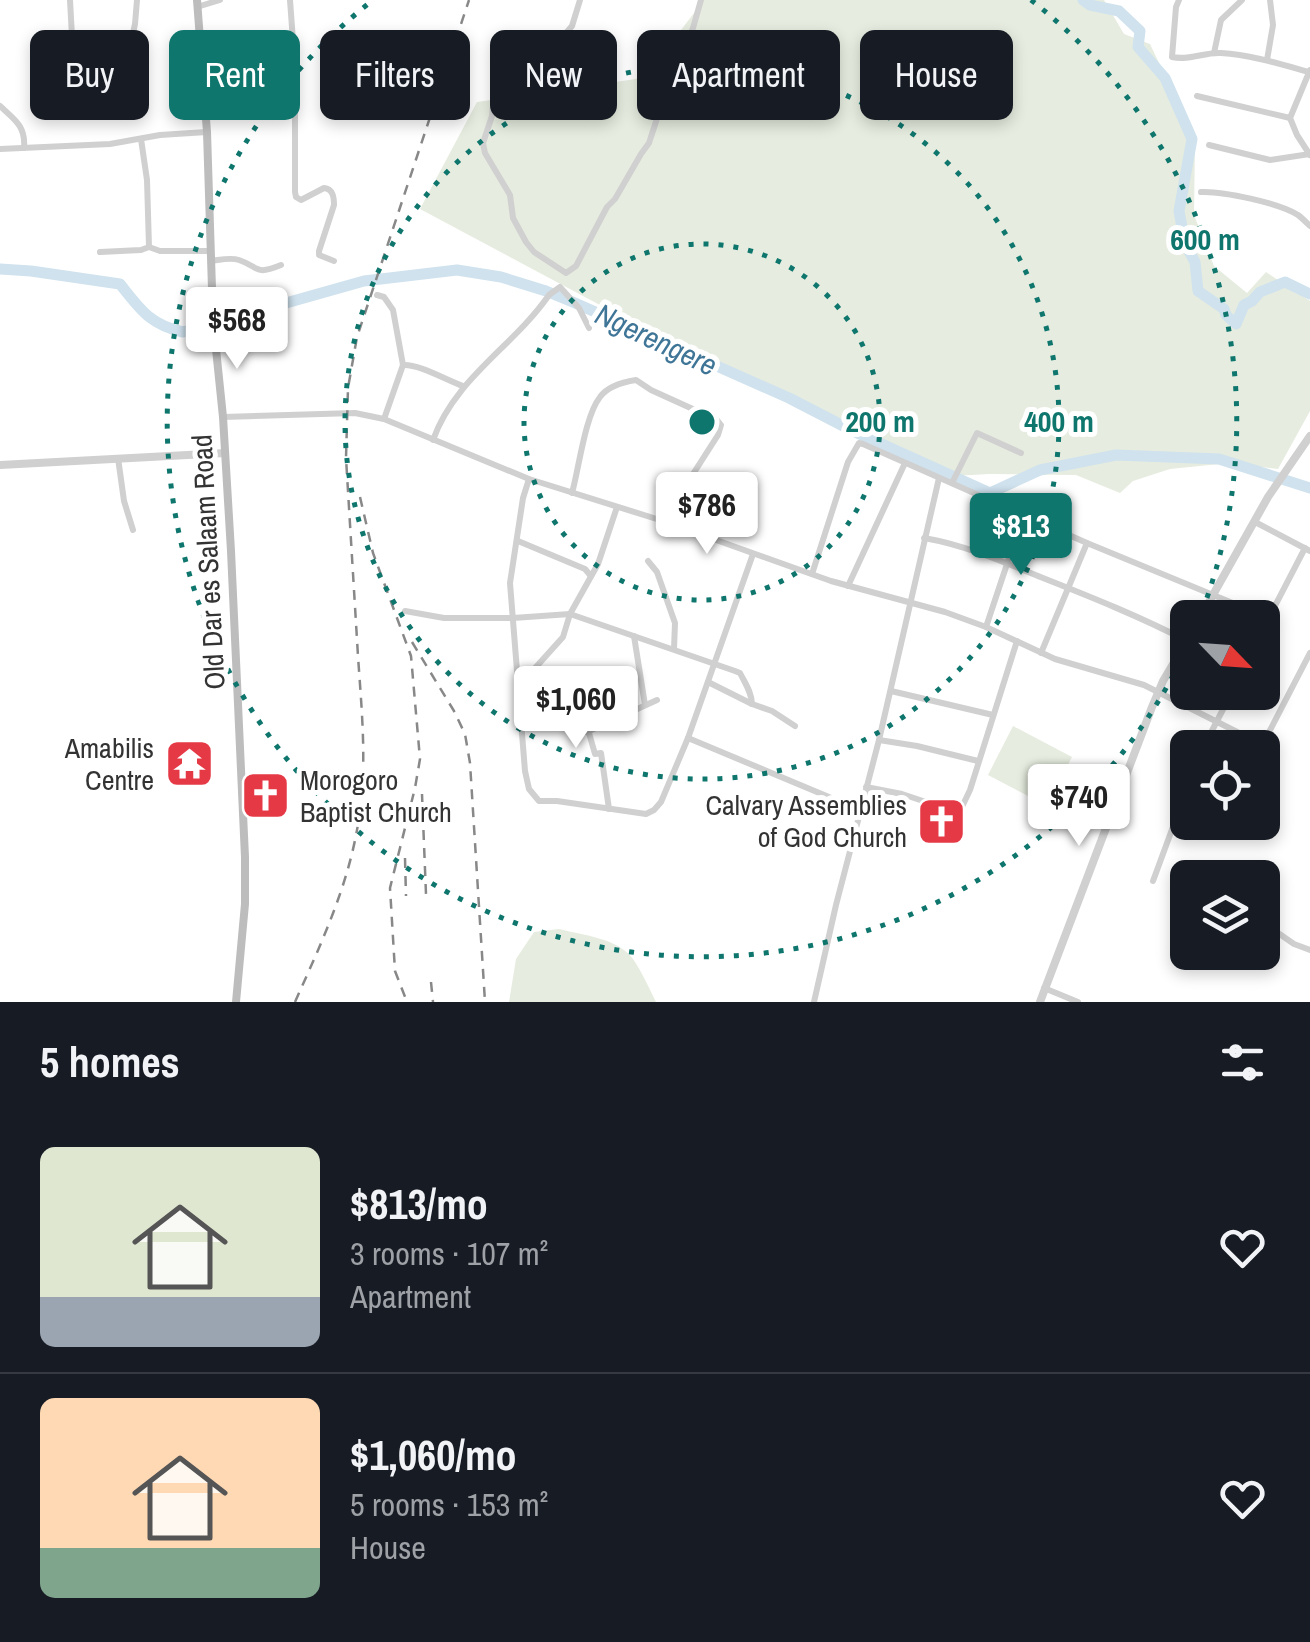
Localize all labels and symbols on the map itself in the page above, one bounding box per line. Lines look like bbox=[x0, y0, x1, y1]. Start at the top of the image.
text: 600 m bbox=[1170, 219, 1240, 259]
pin: $568 bbox=[178, 287, 296, 372]
water label: Ngerengere bbox=[589, 294, 724, 385]
text: 200 m bbox=[845, 401, 915, 441]
text: 400 m bbox=[1024, 401, 1094, 441]
centre of rings bbox=[684, 404, 720, 440]
street label: Old Dar es Salaam Road bbox=[182, 434, 234, 690]
pin: $786 bbox=[648, 472, 766, 557]
pin: $813 bbox=[962, 493, 1080, 578]
north arrow bbox=[1170, 600, 1280, 710]
pin: $1,060 bbox=[495, 666, 657, 751]
place label: Amabilis Centre bbox=[64, 729, 154, 799]
temple icon: Amabilis Centre bbox=[163, 738, 215, 790]
place label: Morogoro Baptist Church bbox=[300, 761, 452, 831]
pin: $740 bbox=[1020, 764, 1138, 849]
church icon: Morogoro Baptist Church bbox=[239, 770, 291, 822]
place label: Calvary Assemblies of God Church bbox=[705, 786, 907, 856]
church icon: Calvary Assemblies of God Church bbox=[916, 795, 968, 847]

